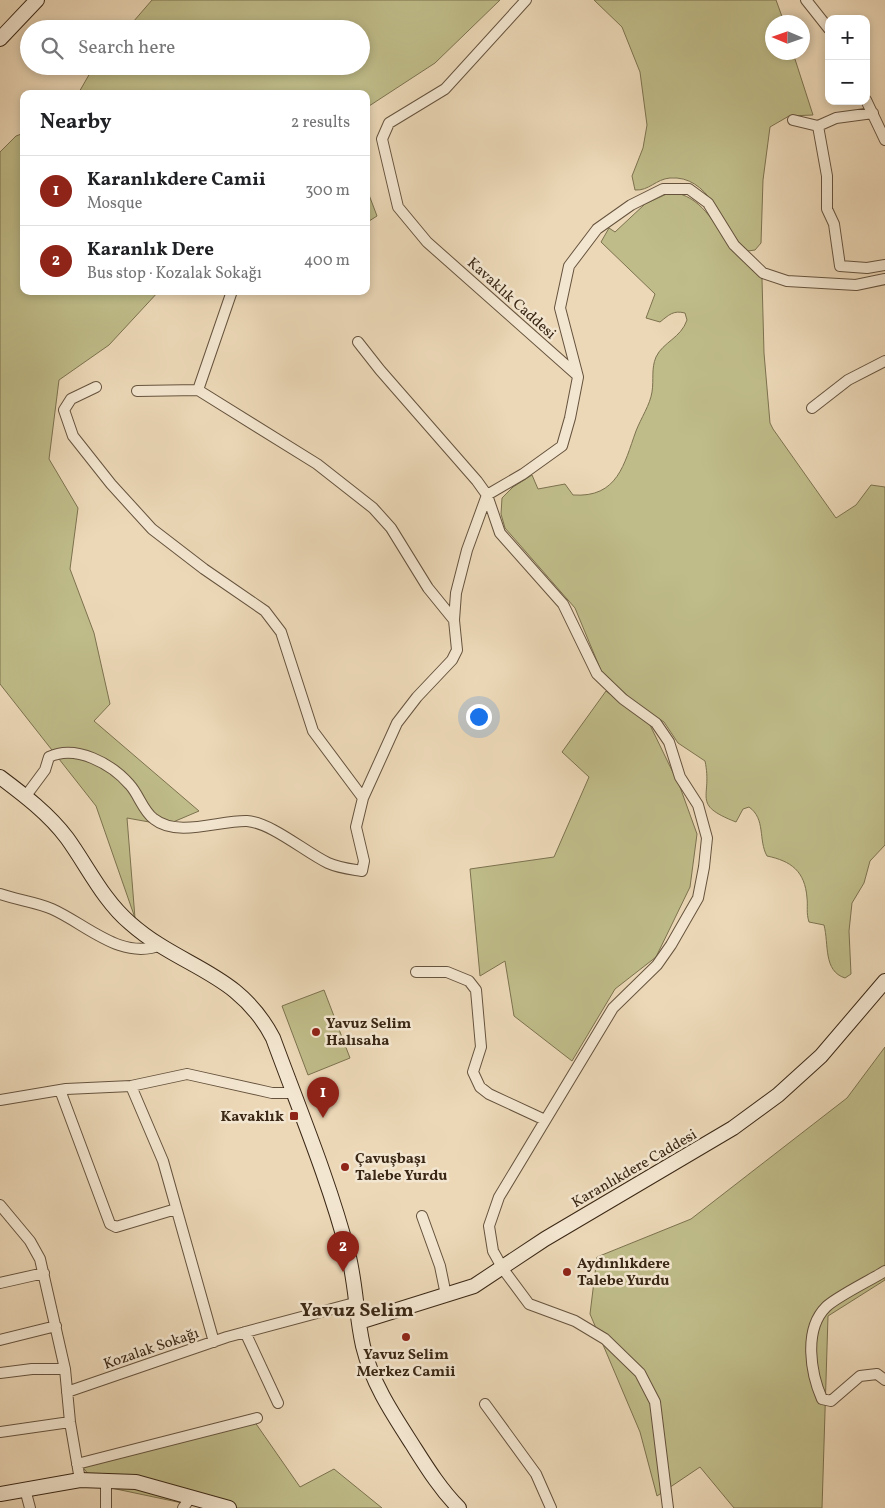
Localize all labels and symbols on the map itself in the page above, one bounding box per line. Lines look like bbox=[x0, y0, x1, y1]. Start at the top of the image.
north arrow bbox=[765, 15, 810, 60]
street label: Kavaklık Caddesi bbox=[462, 253, 560, 345]
your location bbox=[466, 704, 492, 730]
place label: Yavuz Selim Halısaha bbox=[326, 1014, 412, 1052]
marker: Yavuz Selim Halısaha bbox=[310, 1026, 322, 1038]
pin: 1 bbox=[307, 1077, 339, 1118]
place label: Kavaklık bbox=[220, 1107, 284, 1128]
marker: Kavaklık bbox=[288, 1110, 300, 1122]
street label: Karanlıkdere Caddesi bbox=[568, 1125, 701, 1214]
place label: Çavuşbaşı Talebe Yurdu bbox=[355, 1149, 447, 1187]
marker: Çavuşbaşı Talebe Yurdu bbox=[339, 1161, 351, 1173]
pin: 2 bbox=[327, 1231, 359, 1272]
place label: Aydınlıkdere Talebe Yurdu bbox=[577, 1254, 670, 1292]
marker: Aydınlıkdere Talebe Yurdu bbox=[561, 1266, 573, 1278]
district label: Yavuz Selim bbox=[300, 1297, 414, 1325]
street label: Kozalak Sokağı bbox=[101, 1323, 202, 1376]
marker: Yavuz Selim Merkez Camii bbox=[400, 1331, 412, 1343]
place label: Yavuz Selim Merkez Camii bbox=[356, 1345, 456, 1383]

